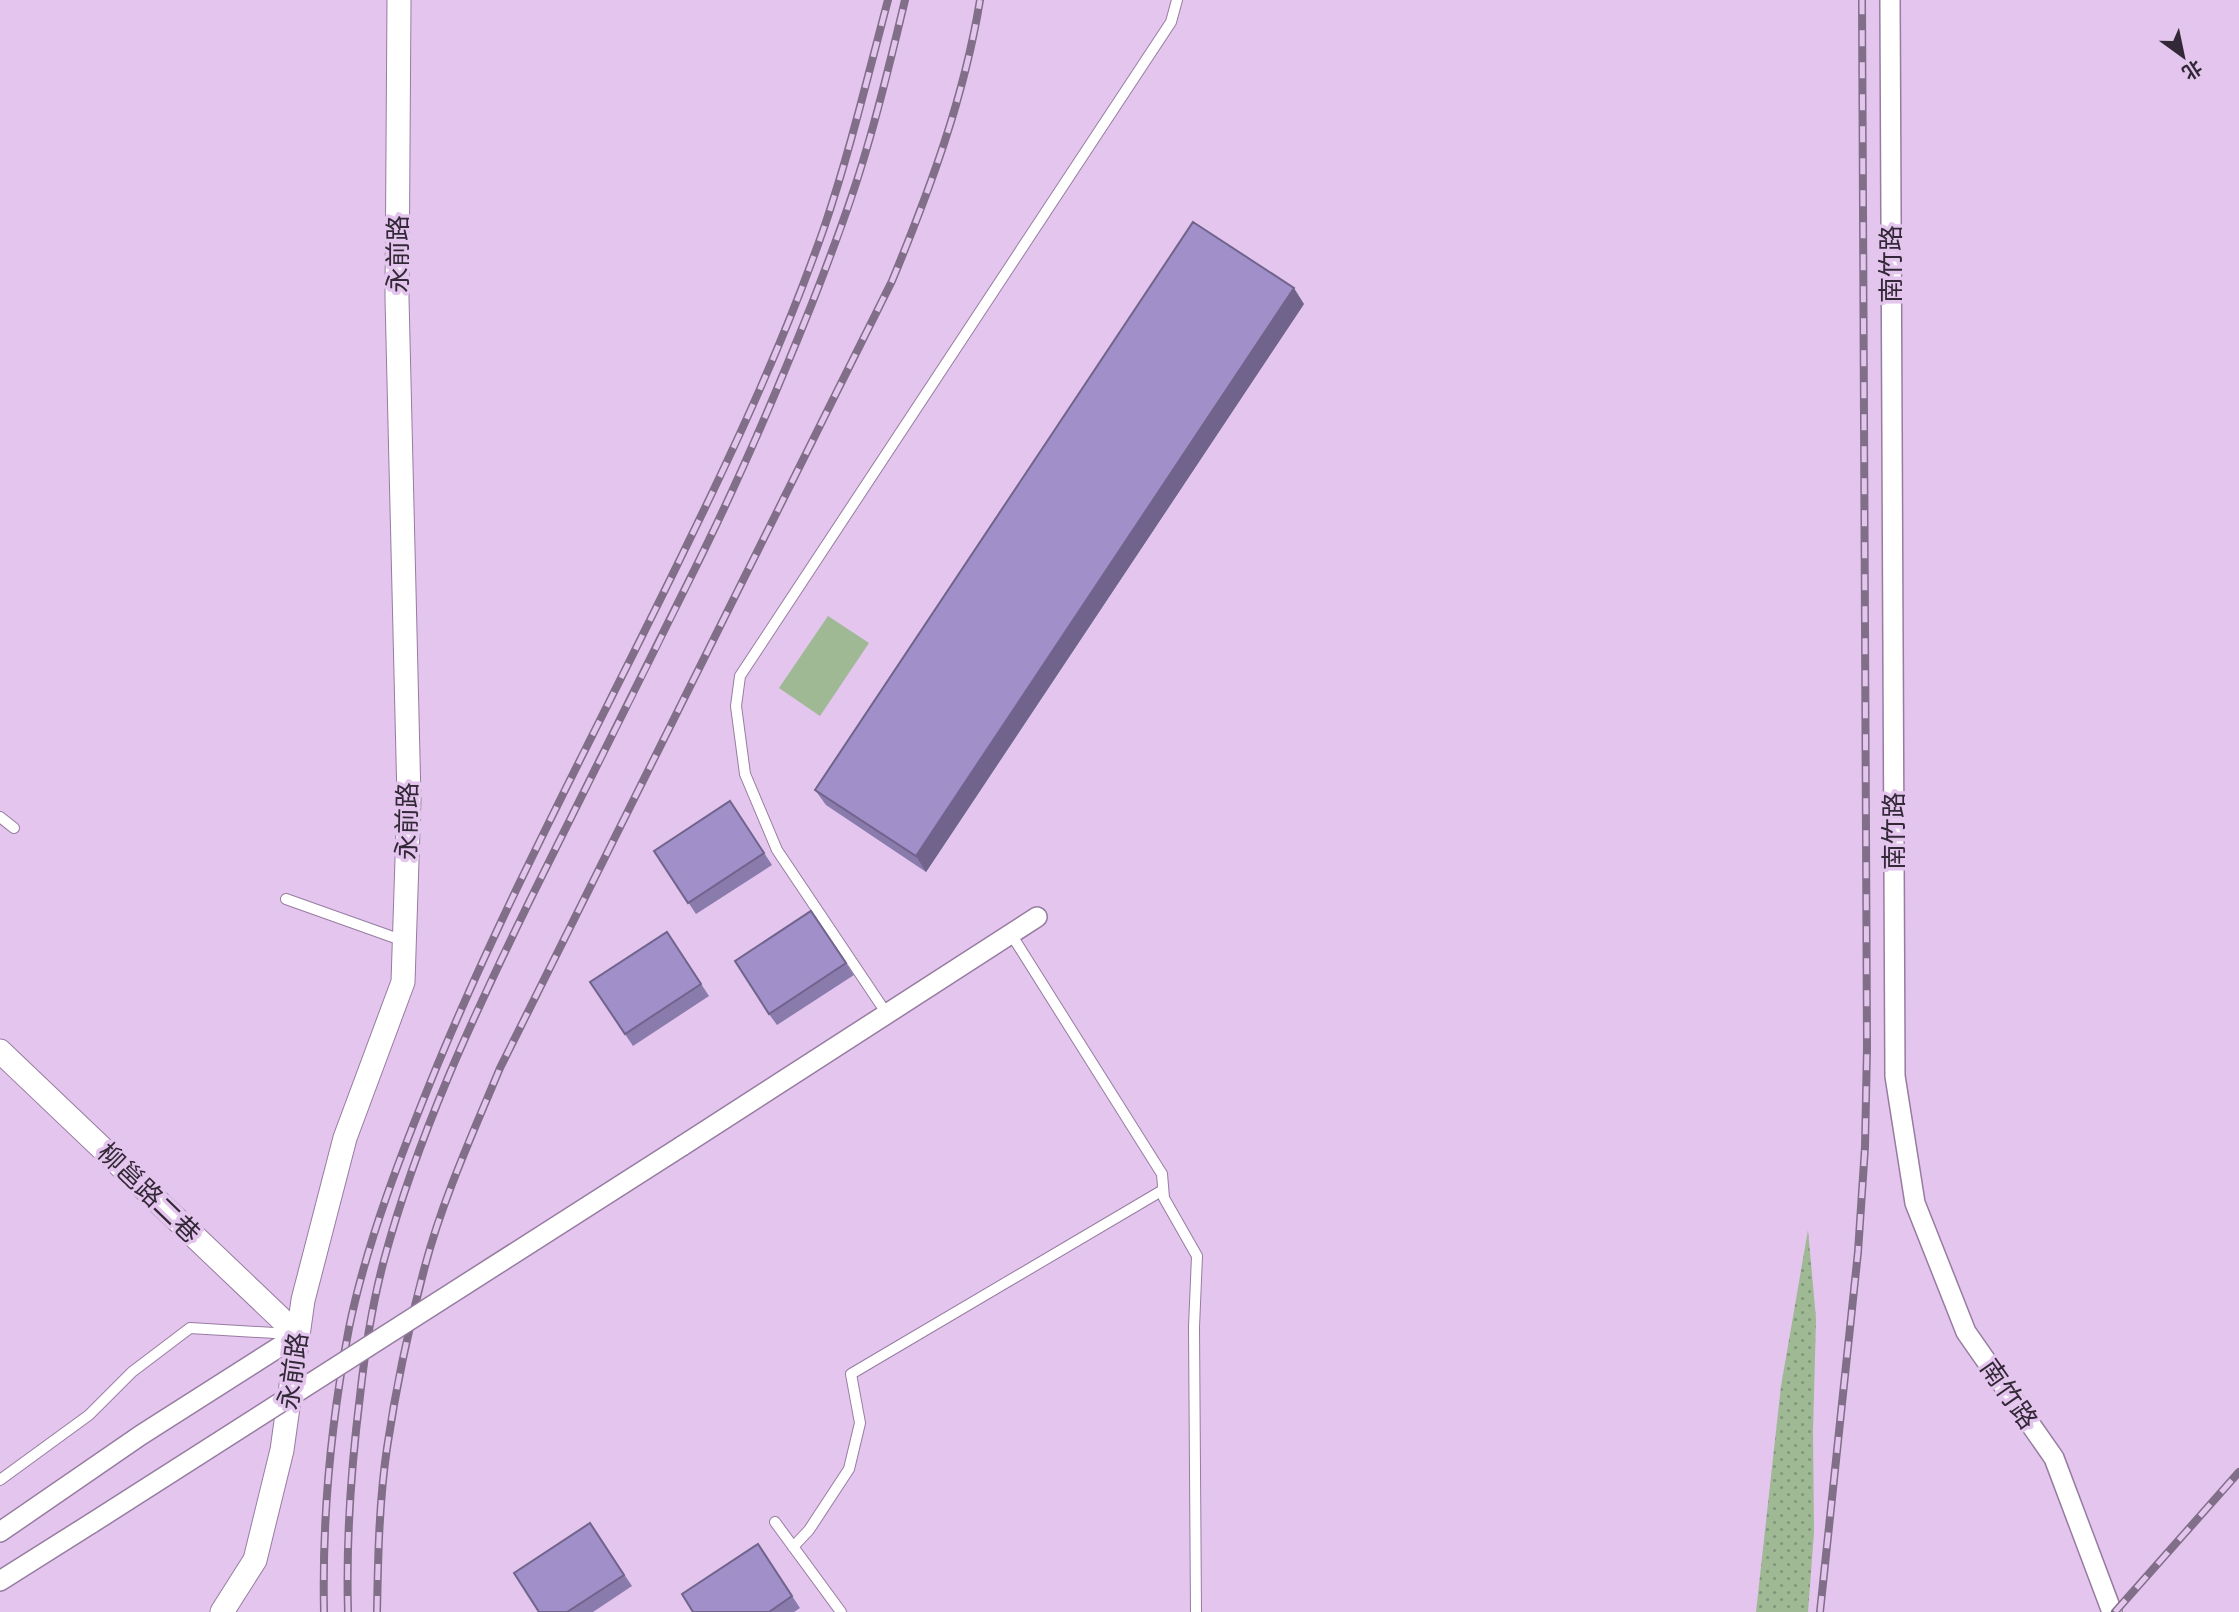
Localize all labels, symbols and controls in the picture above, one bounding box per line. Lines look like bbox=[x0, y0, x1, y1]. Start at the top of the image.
north arrow bbox=[2148, 21, 2218, 91]
text: 北 bbox=[2177, 54, 2206, 85]
street label: 永前路 bbox=[383, 215, 415, 293]
street label: 南竹路 bbox=[1876, 225, 1908, 303]
street label: 永前路 bbox=[391, 782, 425, 860]
street label: 南竹路 bbox=[1879, 792, 1911, 870]
street label: 柳邕路二巷 bbox=[90, 1137, 206, 1250]
street label: 永前路 bbox=[273, 1330, 315, 1412]
street label: 南竹路 bbox=[1973, 1353, 2044, 1436]

